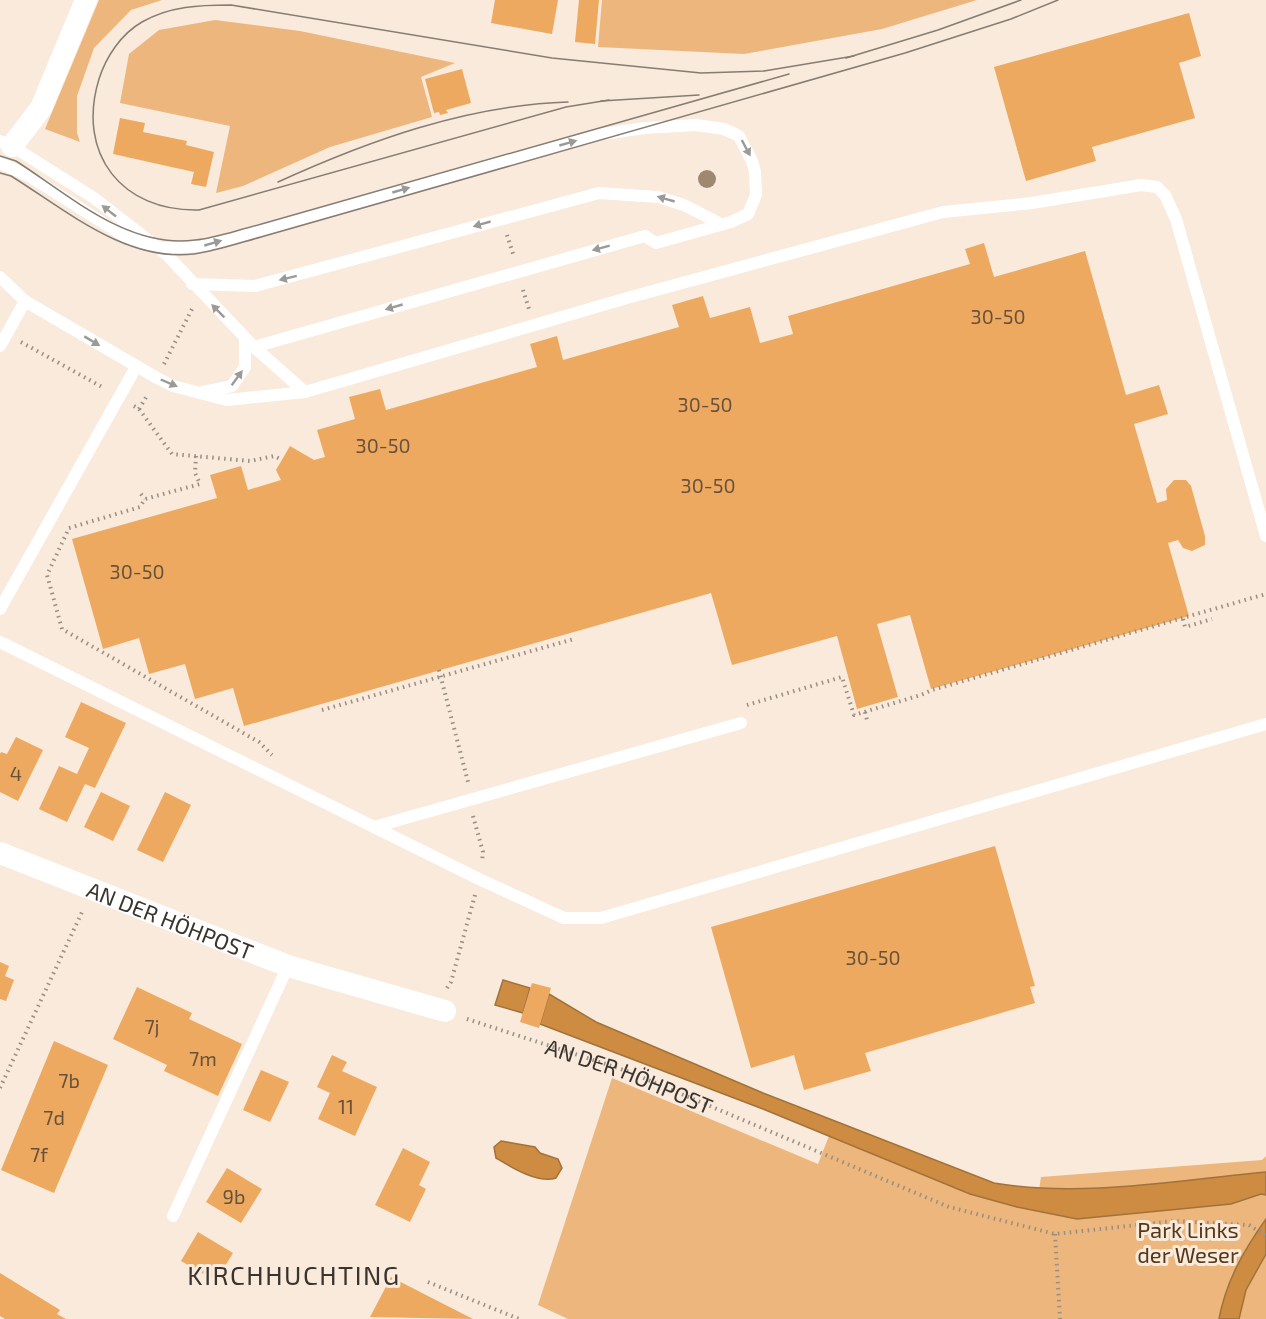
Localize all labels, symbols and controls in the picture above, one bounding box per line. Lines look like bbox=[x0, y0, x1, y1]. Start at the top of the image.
one-way arrow bbox=[559, 138, 577, 148]
one-way arrow bbox=[741, 140, 751, 157]
one-way arrow bbox=[392, 185, 410, 194]
one-way arrow bbox=[657, 194, 675, 204]
one-way arrow bbox=[101, 204, 117, 217]
one-way arrow bbox=[473, 220, 491, 229]
one-way arrow bbox=[204, 237, 223, 247]
one-way arrow bbox=[592, 244, 610, 254]
one-way arrow bbox=[279, 273, 297, 283]
one-way arrow bbox=[385, 303, 403, 312]
one-way arrow bbox=[212, 304, 226, 318]
house number: 30-50 bbox=[971, 304, 1025, 328]
one-way arrow bbox=[84, 336, 101, 346]
one-way arrow bbox=[231, 370, 243, 386]
one-way arrow bbox=[160, 379, 178, 388]
house number: 30-50 bbox=[678, 392, 732, 416]
house number: 30-50 bbox=[356, 433, 410, 457]
house number: 30-50 bbox=[681, 473, 735, 497]
house number: 30-50 bbox=[110, 559, 164, 583]
house number: 4 bbox=[10, 761, 22, 785]
street label: AN DER HÖHPOST bbox=[83, 876, 257, 964]
house number: 30-50 bbox=[846, 945, 900, 969]
house number: 7j bbox=[144, 1014, 160, 1038]
street label: AN DER HÖHPOST bbox=[543, 1033, 717, 1119]
house number: 7m bbox=[189, 1046, 217, 1070]
house number: 7b bbox=[58, 1068, 80, 1092]
house number: 11 bbox=[338, 1094, 354, 1118]
house number: 7d bbox=[43, 1105, 65, 1129]
house number: 7f bbox=[30, 1142, 48, 1166]
house number: 9b bbox=[223, 1184, 245, 1208]
park label: Park Links der Weser bbox=[1137, 1216, 1239, 1267]
district label: KIRCHHUCHTING bbox=[187, 1259, 401, 1290]

